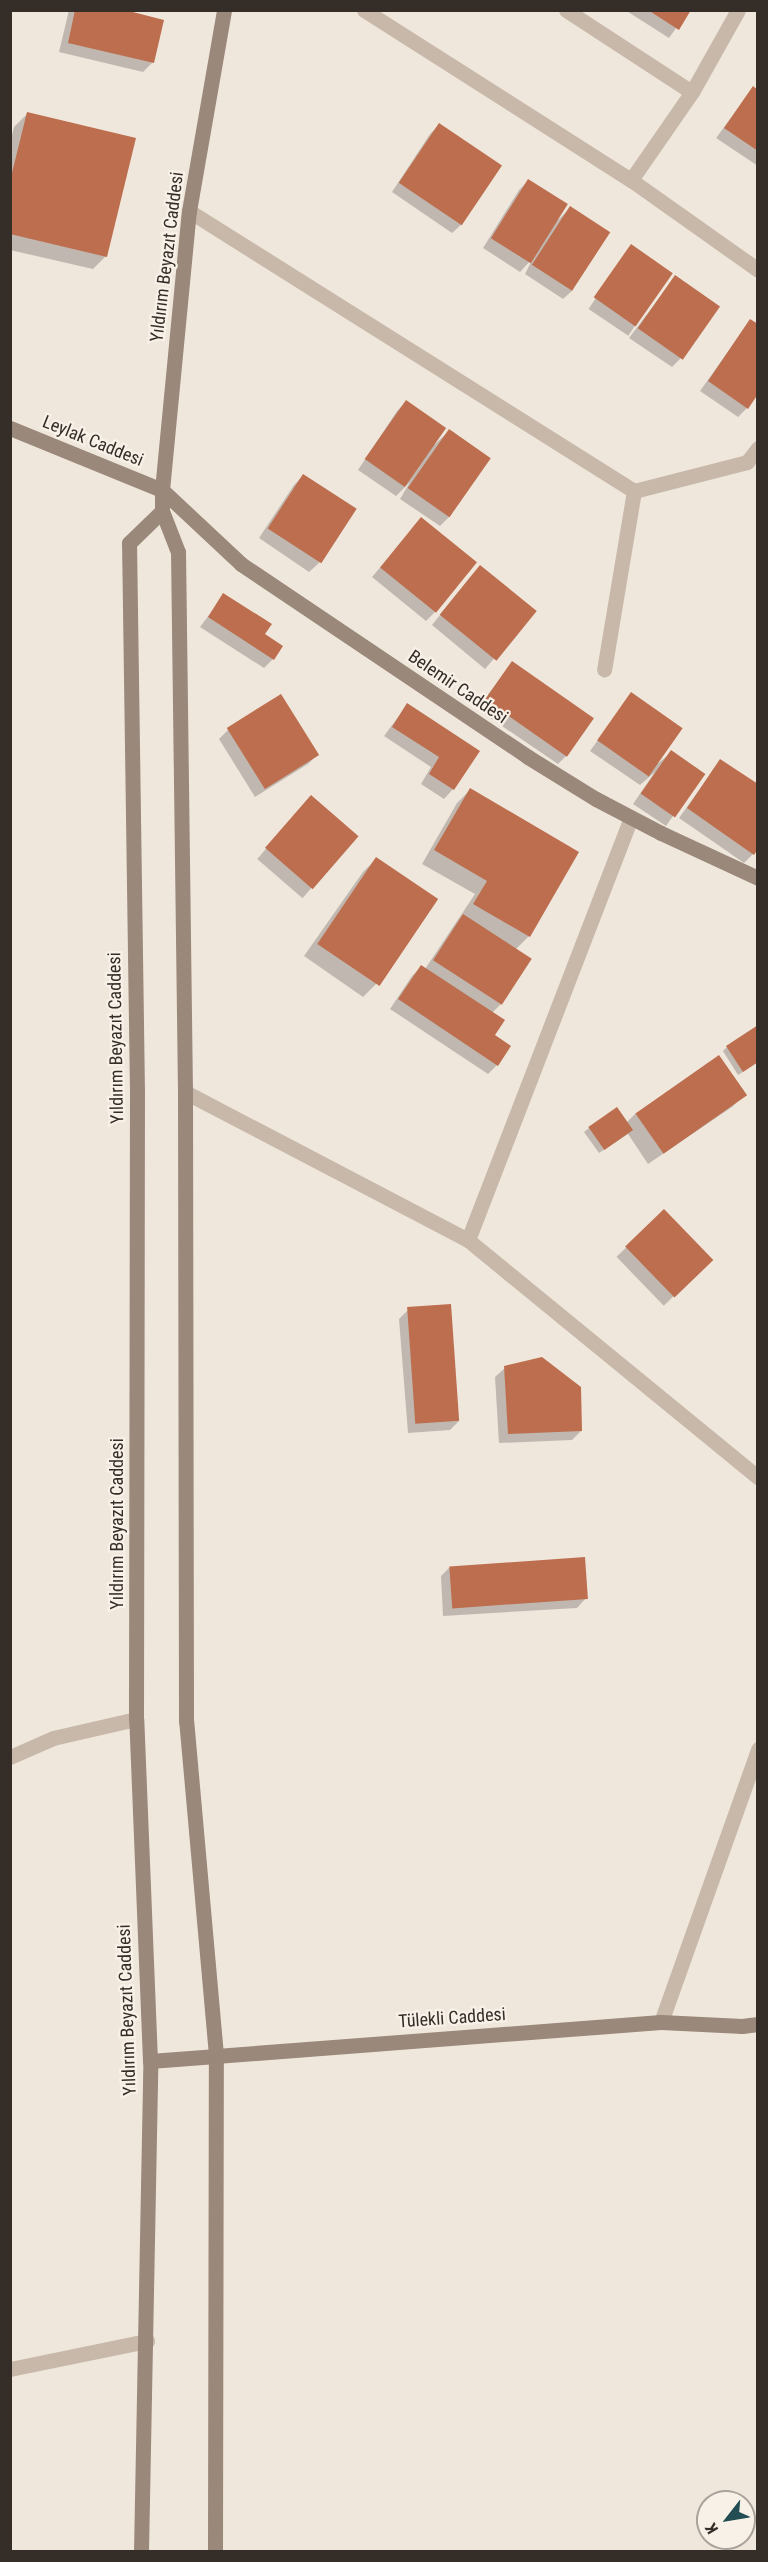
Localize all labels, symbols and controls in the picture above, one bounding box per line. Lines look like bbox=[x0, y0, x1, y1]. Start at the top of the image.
street label: Yıldırım Beyazıt Caddesi bbox=[146, 171, 188, 343]
street label: Leylak Caddesi bbox=[39, 411, 147, 471]
street label: Belemir Caddesi bbox=[404, 646, 512, 728]
street label: Yıldırım Beyazıt Caddesi bbox=[104, 952, 128, 1124]
street label: Yıldırım Beyazıt Caddesi bbox=[106, 1438, 128, 1610]
street label: Yıldırım Beyazıt Caddesi bbox=[113, 1924, 141, 2096]
street label: Tülekli Caddesi bbox=[397, 2003, 507, 2033]
north arrow bbox=[696, 2490, 756, 2550]
text: K bbox=[701, 2520, 722, 2537]

